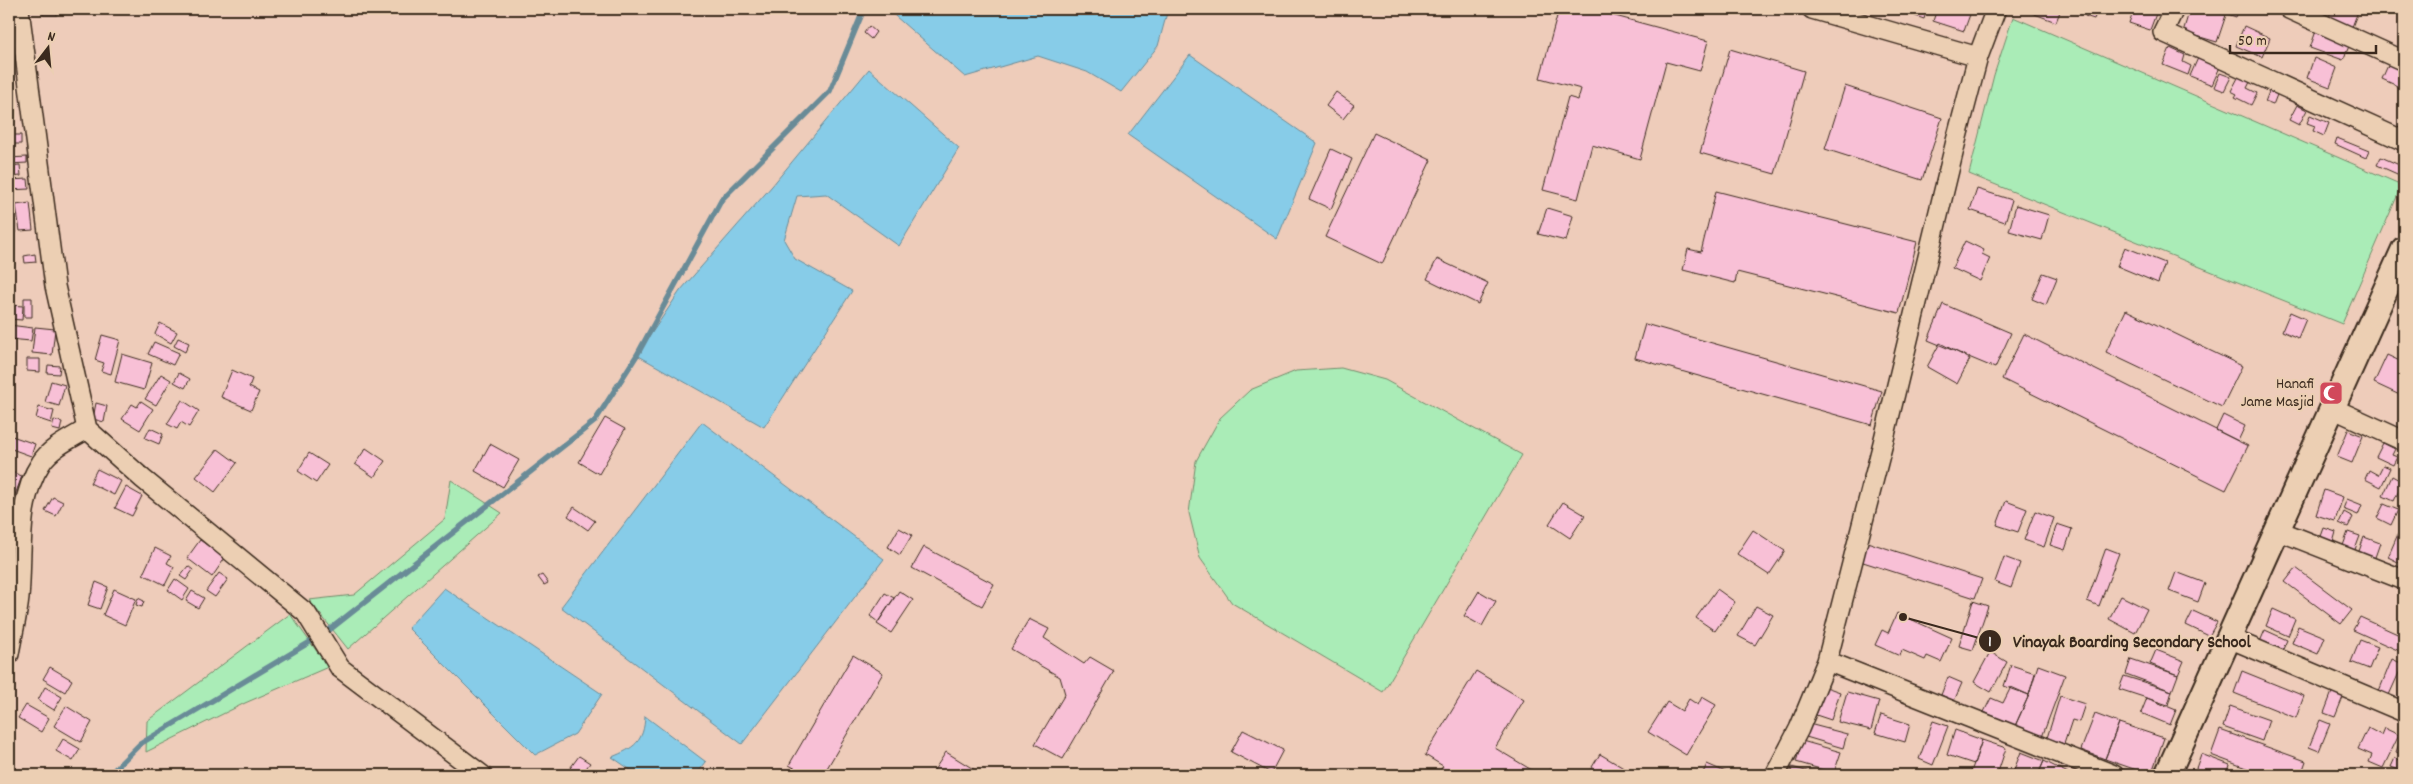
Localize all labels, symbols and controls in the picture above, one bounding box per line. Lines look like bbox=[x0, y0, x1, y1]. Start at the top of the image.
north arrow bbox=[22, 22, 72, 72]
scale bar bbox=[2230, 22, 2377, 54]
text: N bbox=[45, 27, 57, 48]
text: 50 m bbox=[2238, 31, 2267, 53]
place label: Hanafi Jame Masjid bbox=[2241, 373, 2314, 414]
mosque icon: Hanafi Jame Masjid bbox=[2318, 380, 2344, 406]
callout: Vinayak Boarding Secondary School bbox=[1978, 625, 2261, 658]
text: Vinayak Boarding Secondary School bbox=[2013, 631, 2252, 656]
text: 1 bbox=[1988, 632, 1992, 654]

